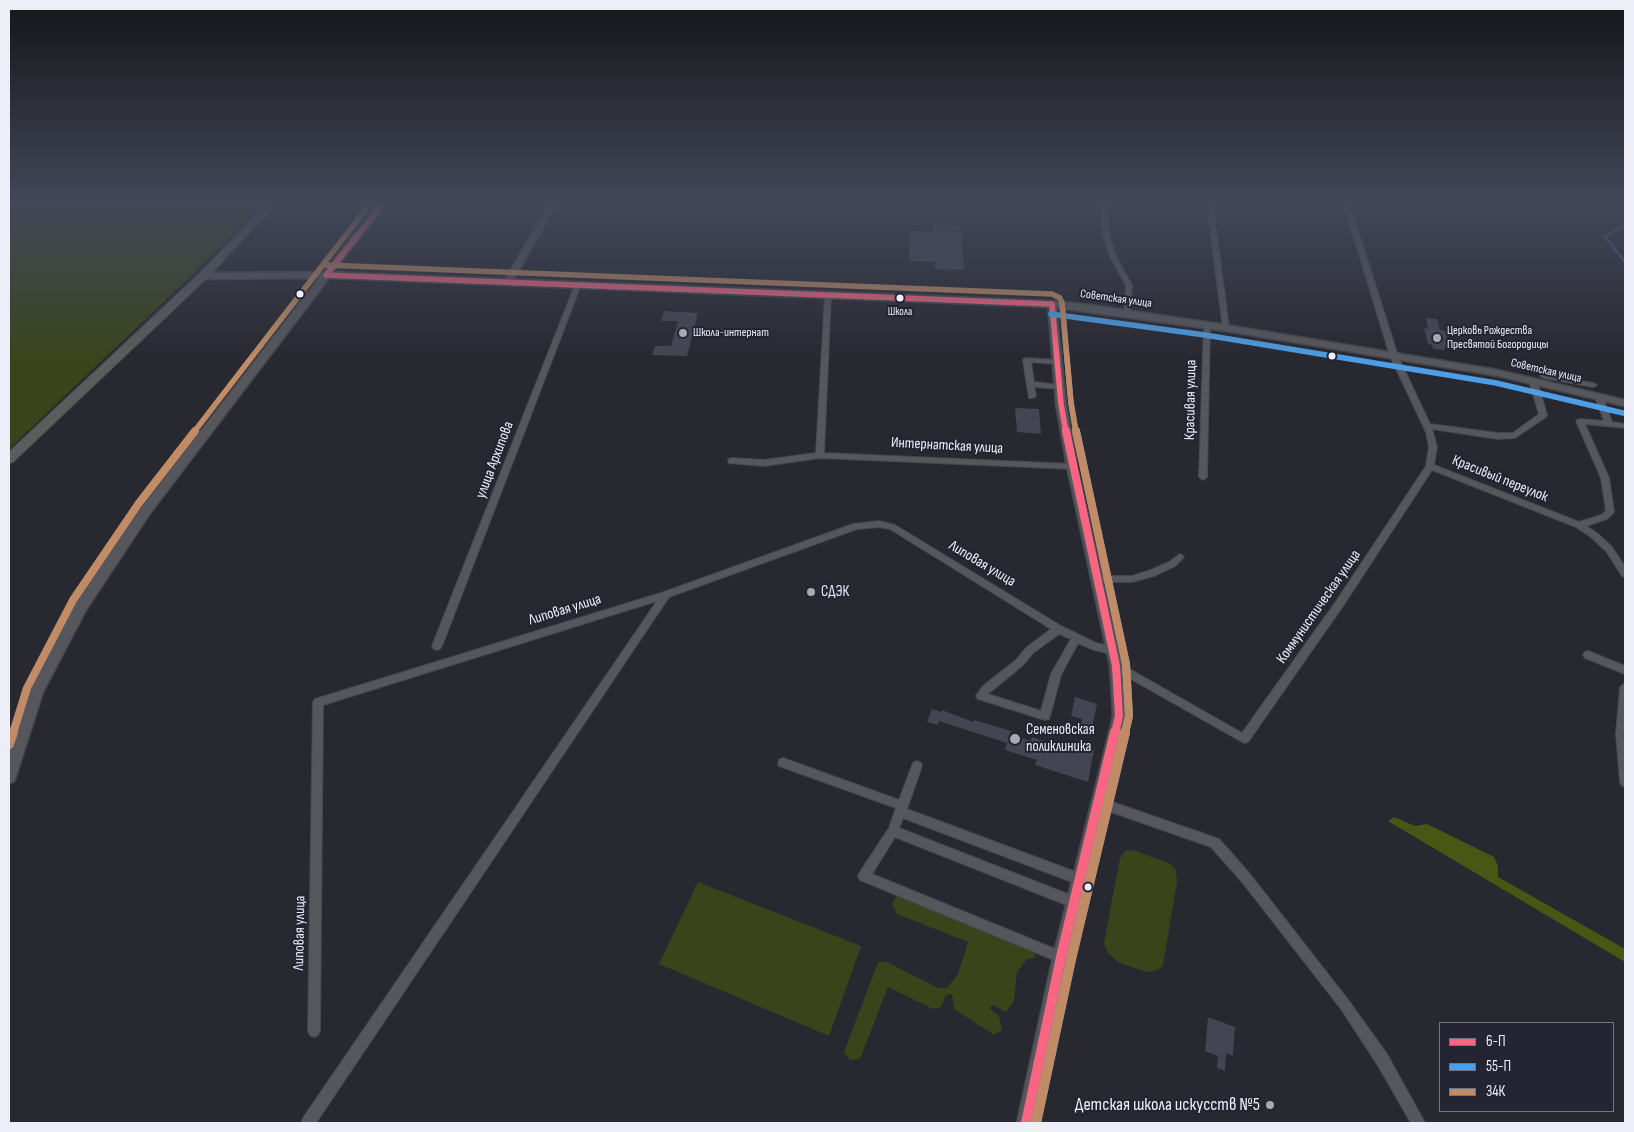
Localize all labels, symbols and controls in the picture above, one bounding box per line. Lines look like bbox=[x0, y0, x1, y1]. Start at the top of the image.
street label: Советская улица bbox=[1079, 287, 1153, 311]
unlabelled marker bbox=[295, 289, 305, 299]
marker: Школа bbox=[895, 293, 905, 303]
place label: Школа bbox=[888, 305, 912, 319]
place label: Церковь Рождества Пресвятой Богородицы bbox=[1447, 324, 1548, 352]
place label: Школа-интернат bbox=[693, 326, 769, 340]
marker: Школа-интернат bbox=[677, 327, 689, 339]
marker: Церковь Рождества Пресвятой Богородицы bbox=[1431, 332, 1443, 344]
unlabelled marker bbox=[1327, 351, 1337, 361]
street label: Советская улица bbox=[1509, 356, 1583, 386]
street label: Красивая улица bbox=[1181, 360, 1201, 440]
street label: улица Архипова bbox=[472, 419, 518, 501]
street label: Интернатская улица bbox=[890, 434, 1004, 458]
street label: Красивый переулок bbox=[1449, 452, 1551, 506]
street label: Липовая улица bbox=[945, 537, 1019, 591]
street label: Коммунистическая улица bbox=[1273, 547, 1365, 667]
place label: СДЭК bbox=[821, 583, 849, 601]
marker: СДЭК bbox=[805, 586, 817, 598]
street label: Липовая улица bbox=[527, 590, 603, 630]
place label: Семеновская поликлиника bbox=[1026, 721, 1095, 756]
marker: Семеновская поликлиника bbox=[1008, 732, 1022, 746]
unlabelled marker bbox=[1083, 882, 1093, 892]
street label: Липовая улица bbox=[290, 895, 310, 971]
legend bbox=[1439, 1022, 1614, 1112]
text: 6-П bbox=[1486, 1032, 1506, 1051]
text: 55-П bbox=[1486, 1057, 1511, 1076]
text: 34К bbox=[1486, 1082, 1505, 1101]
place label: Детская школа искусств №5 bbox=[1075, 1094, 1260, 1116]
marker: Детская школа искусств №5 bbox=[1264, 1099, 1276, 1111]

